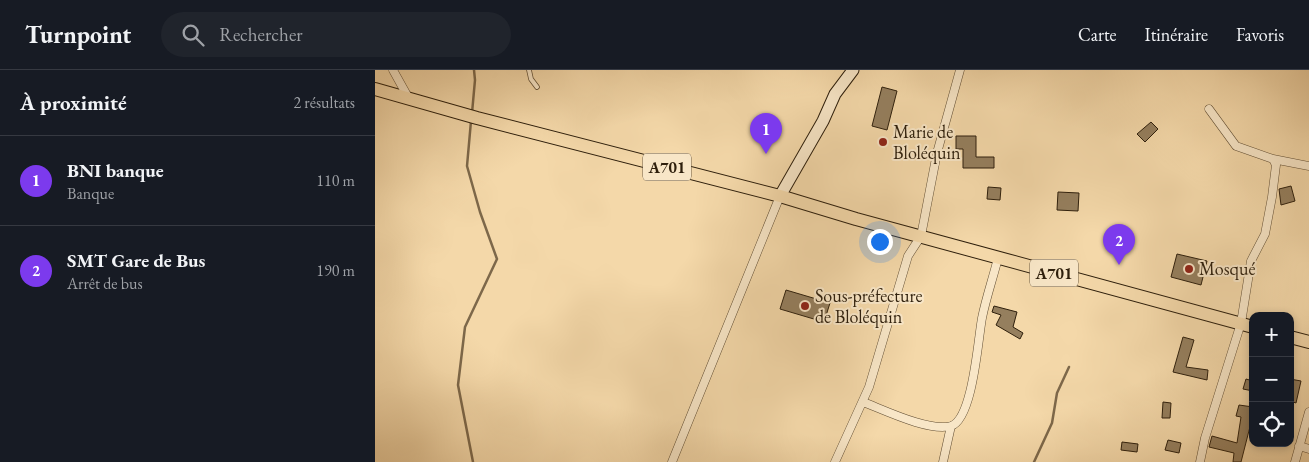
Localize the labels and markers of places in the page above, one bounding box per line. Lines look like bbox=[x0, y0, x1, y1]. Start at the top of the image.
pin: 1 bbox=[750, 113, 782, 154]
place label: Marie de Bloléquin bbox=[893, 120, 961, 164]
marker: Marie de Bloléquin bbox=[877, 136, 889, 148]
pin: 2 bbox=[1103, 224, 1135, 265]
place label: Mosqué bbox=[1199, 257, 1255, 280]
marker: Mosqué bbox=[1183, 263, 1195, 275]
place label: Sous-préfecture de Bloléquin bbox=[815, 284, 923, 328]
marker: Sous-préfecture de Bloléquin bbox=[799, 300, 811, 312]

